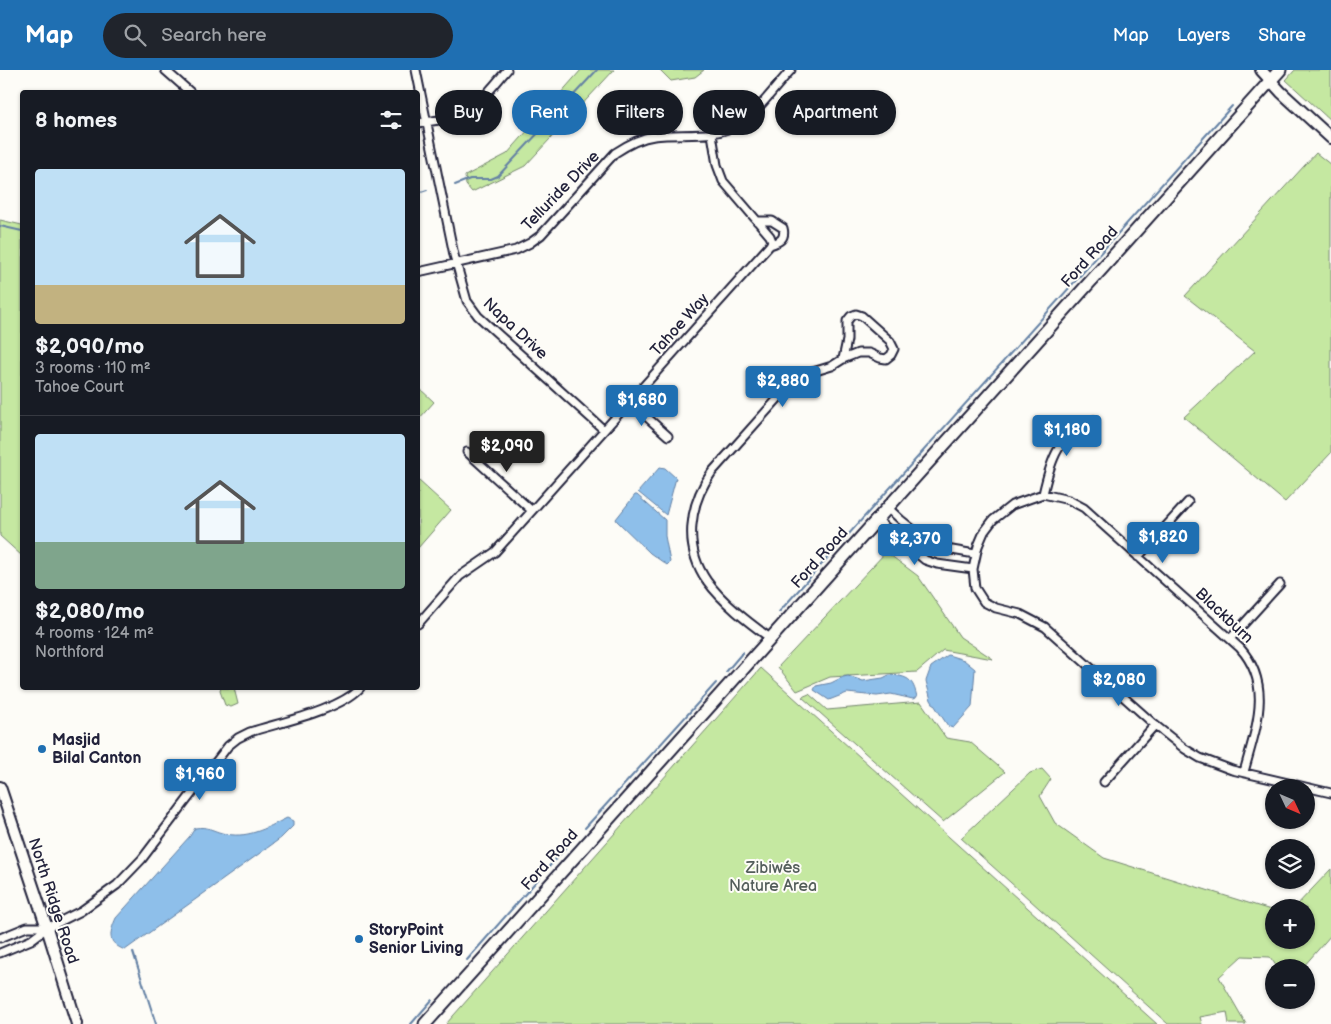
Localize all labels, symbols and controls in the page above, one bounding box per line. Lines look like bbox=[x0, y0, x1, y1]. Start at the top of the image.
search box bbox=[103, 13, 453, 58]
text: Map bbox=[25, 21, 73, 50]
icon: search bbox=[121, 21, 149, 49]
text: Search here bbox=[161, 24, 267, 47]
text: Map bbox=[1113, 25, 1149, 46]
text: Layers bbox=[1177, 25, 1230, 46]
text: Share bbox=[1258, 25, 1306, 46]
chip: Buy bbox=[435, 90, 502, 135]
chip: Rent bbox=[512, 90, 587, 135]
chip: Filters bbox=[597, 90, 683, 135]
chip: New bbox=[693, 90, 765, 135]
chip: Apartment bbox=[775, 90, 896, 135]
icon: filters bbox=[377, 106, 405, 134]
text: 8 homes bbox=[35, 108, 117, 133]
street label: Telluride Drive bbox=[518, 147, 604, 235]
icon: home bbox=[175, 201, 265, 291]
street label: Ford Road bbox=[1058, 222, 1122, 292]
street label: Tahoe Way bbox=[647, 289, 714, 360]
street label: Napa Drive bbox=[479, 294, 552, 364]
text: $2,090/mo bbox=[35, 334, 144, 359]
text: 3 rooms · 110 m² bbox=[35, 359, 151, 378]
pin: $2,880 bbox=[742, 366, 824, 408]
text: $2,880 bbox=[757, 372, 809, 391]
text: Tahoe Court bbox=[35, 378, 124, 397]
pin: $1,680 bbox=[601, 384, 683, 427]
text: $1,680 bbox=[617, 391, 667, 410]
pin: $1,180 bbox=[1026, 414, 1108, 457]
text: $1,180 bbox=[1043, 421, 1091, 440]
pin: $2,090 bbox=[466, 430, 548, 473]
text: $2,090 bbox=[481, 437, 534, 456]
icon: home bbox=[175, 467, 265, 557]
pin: $1,820 bbox=[1122, 522, 1204, 564]
street label: Ford Road bbox=[788, 523, 852, 593]
pin: $2,370 bbox=[874, 524, 956, 566]
text: $1,820 bbox=[1138, 528, 1188, 547]
text: $2,370 bbox=[889, 530, 941, 549]
street label: Blackburn bbox=[1191, 584, 1257, 648]
text: $2,080/mo bbox=[35, 599, 145, 624]
text: 4 rooms · 124 m² bbox=[35, 624, 154, 643]
text: Northford bbox=[35, 643, 104, 662]
pin: $2,080 bbox=[1078, 664, 1160, 707]
text: $2,080 bbox=[1092, 671, 1146, 690]
place label: Masjid Bilal Canton bbox=[52, 731, 141, 768]
marker: Masjid Bilal Canton bbox=[36, 743, 48, 755]
pin: $1,960 bbox=[159, 758, 241, 801]
text: $1,960 bbox=[175, 765, 225, 784]
north arrow bbox=[1265, 779, 1315, 829]
map controls bbox=[1265, 779, 1315, 1009]
street label: Ford Road bbox=[518, 825, 582, 895]
street label: North Ridge Road bbox=[24, 836, 82, 966]
button: layers bbox=[1265, 839, 1315, 889]
park label: Zibiwés Nature Area bbox=[729, 859, 817, 896]
button: + bbox=[1265, 899, 1315, 949]
place label: StoryPoint Senior Living bbox=[369, 921, 463, 958]
marker: StoryPoint Senior Living bbox=[353, 933, 365, 945]
button: − bbox=[1265, 959, 1315, 1009]

